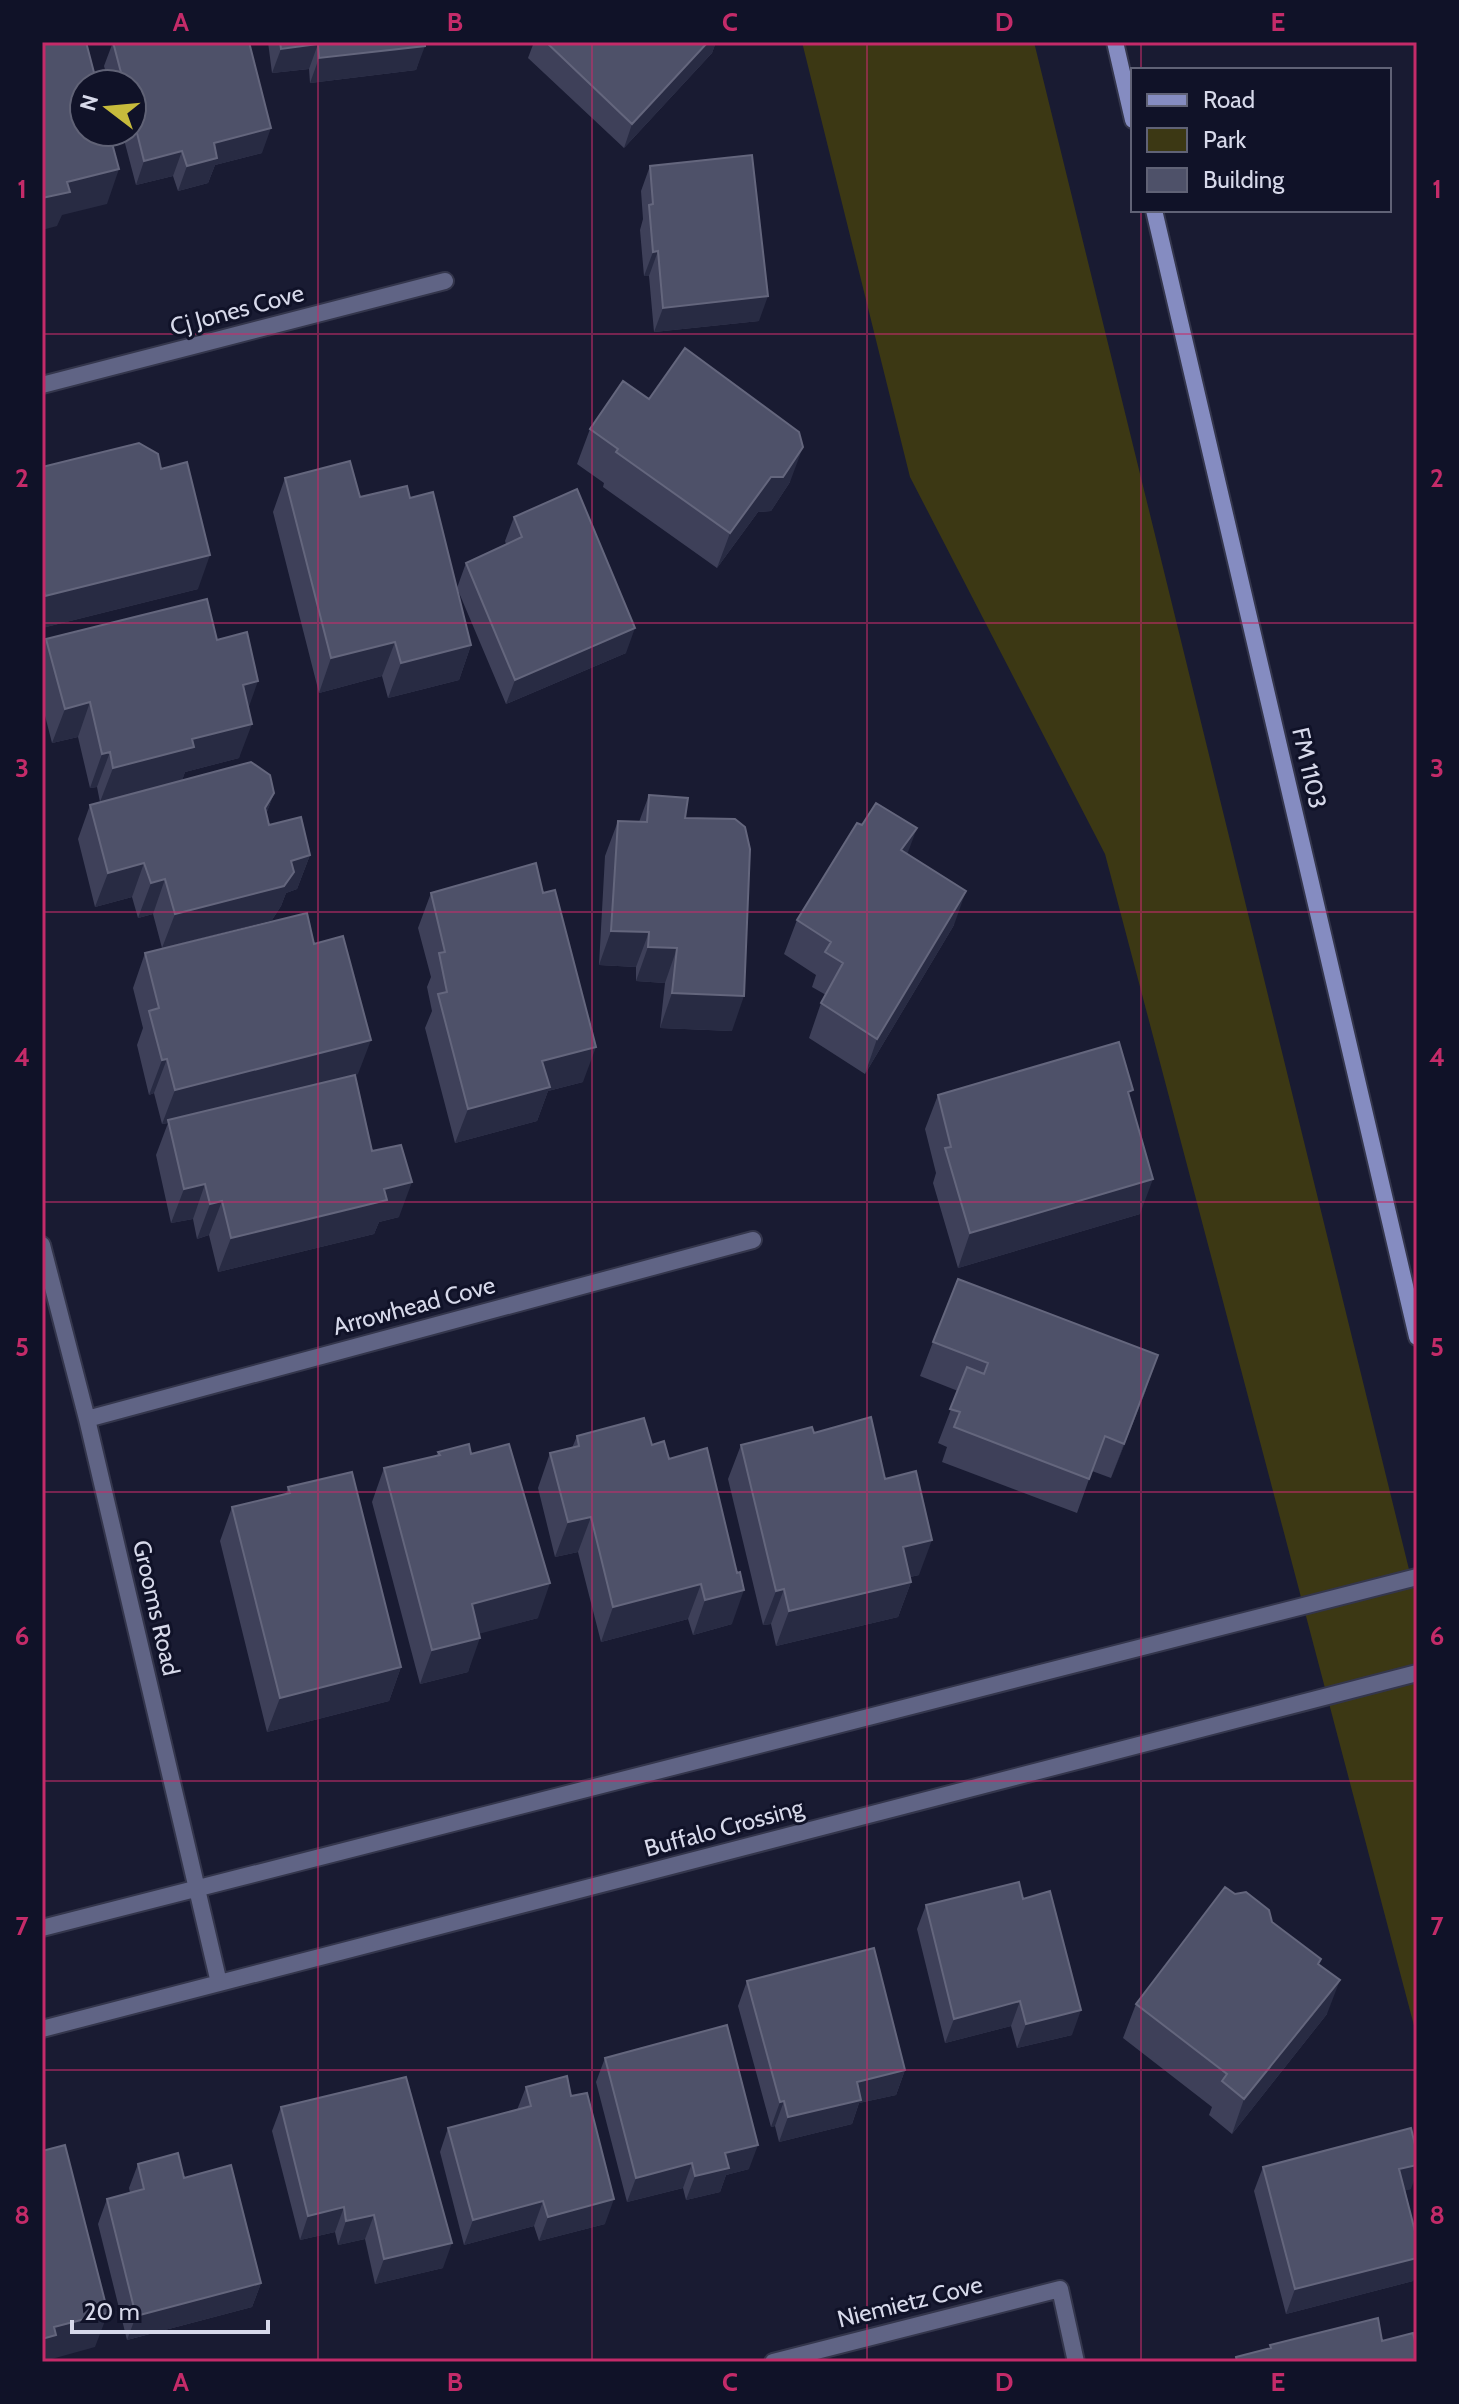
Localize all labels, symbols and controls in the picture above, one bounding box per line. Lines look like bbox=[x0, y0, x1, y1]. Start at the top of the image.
text: A bbox=[173, 6, 190, 38]
text: B bbox=[447, 6, 463, 38]
text: C bbox=[722, 6, 738, 38]
text: D bbox=[995, 6, 1013, 38]
text: E bbox=[1271, 6, 1285, 38]
north arrow bbox=[68, 68, 148, 148]
legend bbox=[1131, 68, 1391, 212]
text: Road bbox=[1203, 85, 1255, 114]
text: N bbox=[74, 91, 104, 114]
text: Park bbox=[1203, 125, 1246, 154]
text: Building bbox=[1203, 165, 1285, 194]
text: 1 bbox=[17, 173, 27, 205]
text: 1 bbox=[1432, 173, 1442, 205]
street label: Cj Jones Cove bbox=[167, 278, 307, 341]
text: 2 bbox=[15, 462, 29, 494]
text: 2 bbox=[1430, 462, 1444, 494]
street label: FM 1103 bbox=[1286, 724, 1333, 811]
text: 3 bbox=[15, 752, 29, 784]
text: 3 bbox=[1430, 752, 1444, 784]
text: 4 bbox=[14, 1041, 30, 1073]
text: 4 bbox=[1429, 1041, 1445, 1073]
street label: Arrowhead Cove bbox=[329, 1270, 498, 1341]
text: 5 bbox=[15, 1331, 29, 1363]
text: 5 bbox=[1430, 1331, 1444, 1363]
street label: Grooms Road bbox=[127, 1537, 186, 1678]
text: 6 bbox=[15, 1620, 29, 1652]
text: 6 bbox=[1430, 1620, 1444, 1652]
street label: Buffalo Crossing bbox=[641, 1792, 808, 1863]
text: 7 bbox=[15, 1910, 29, 1942]
text: 7 bbox=[1430, 1910, 1444, 1942]
text: 8 bbox=[14, 2199, 30, 2231]
text: 8 bbox=[1429, 2199, 1445, 2231]
street label: Niemietz Cove bbox=[834, 2269, 985, 2334]
scale bar bbox=[72, 2284, 268, 2334]
text: 20 m bbox=[84, 2297, 140, 2326]
text: A bbox=[173, 2366, 190, 2398]
text: B bbox=[447, 2366, 463, 2398]
text: C bbox=[722, 2366, 738, 2398]
text: D bbox=[995, 2366, 1013, 2398]
text: E bbox=[1271, 2366, 1285, 2398]

